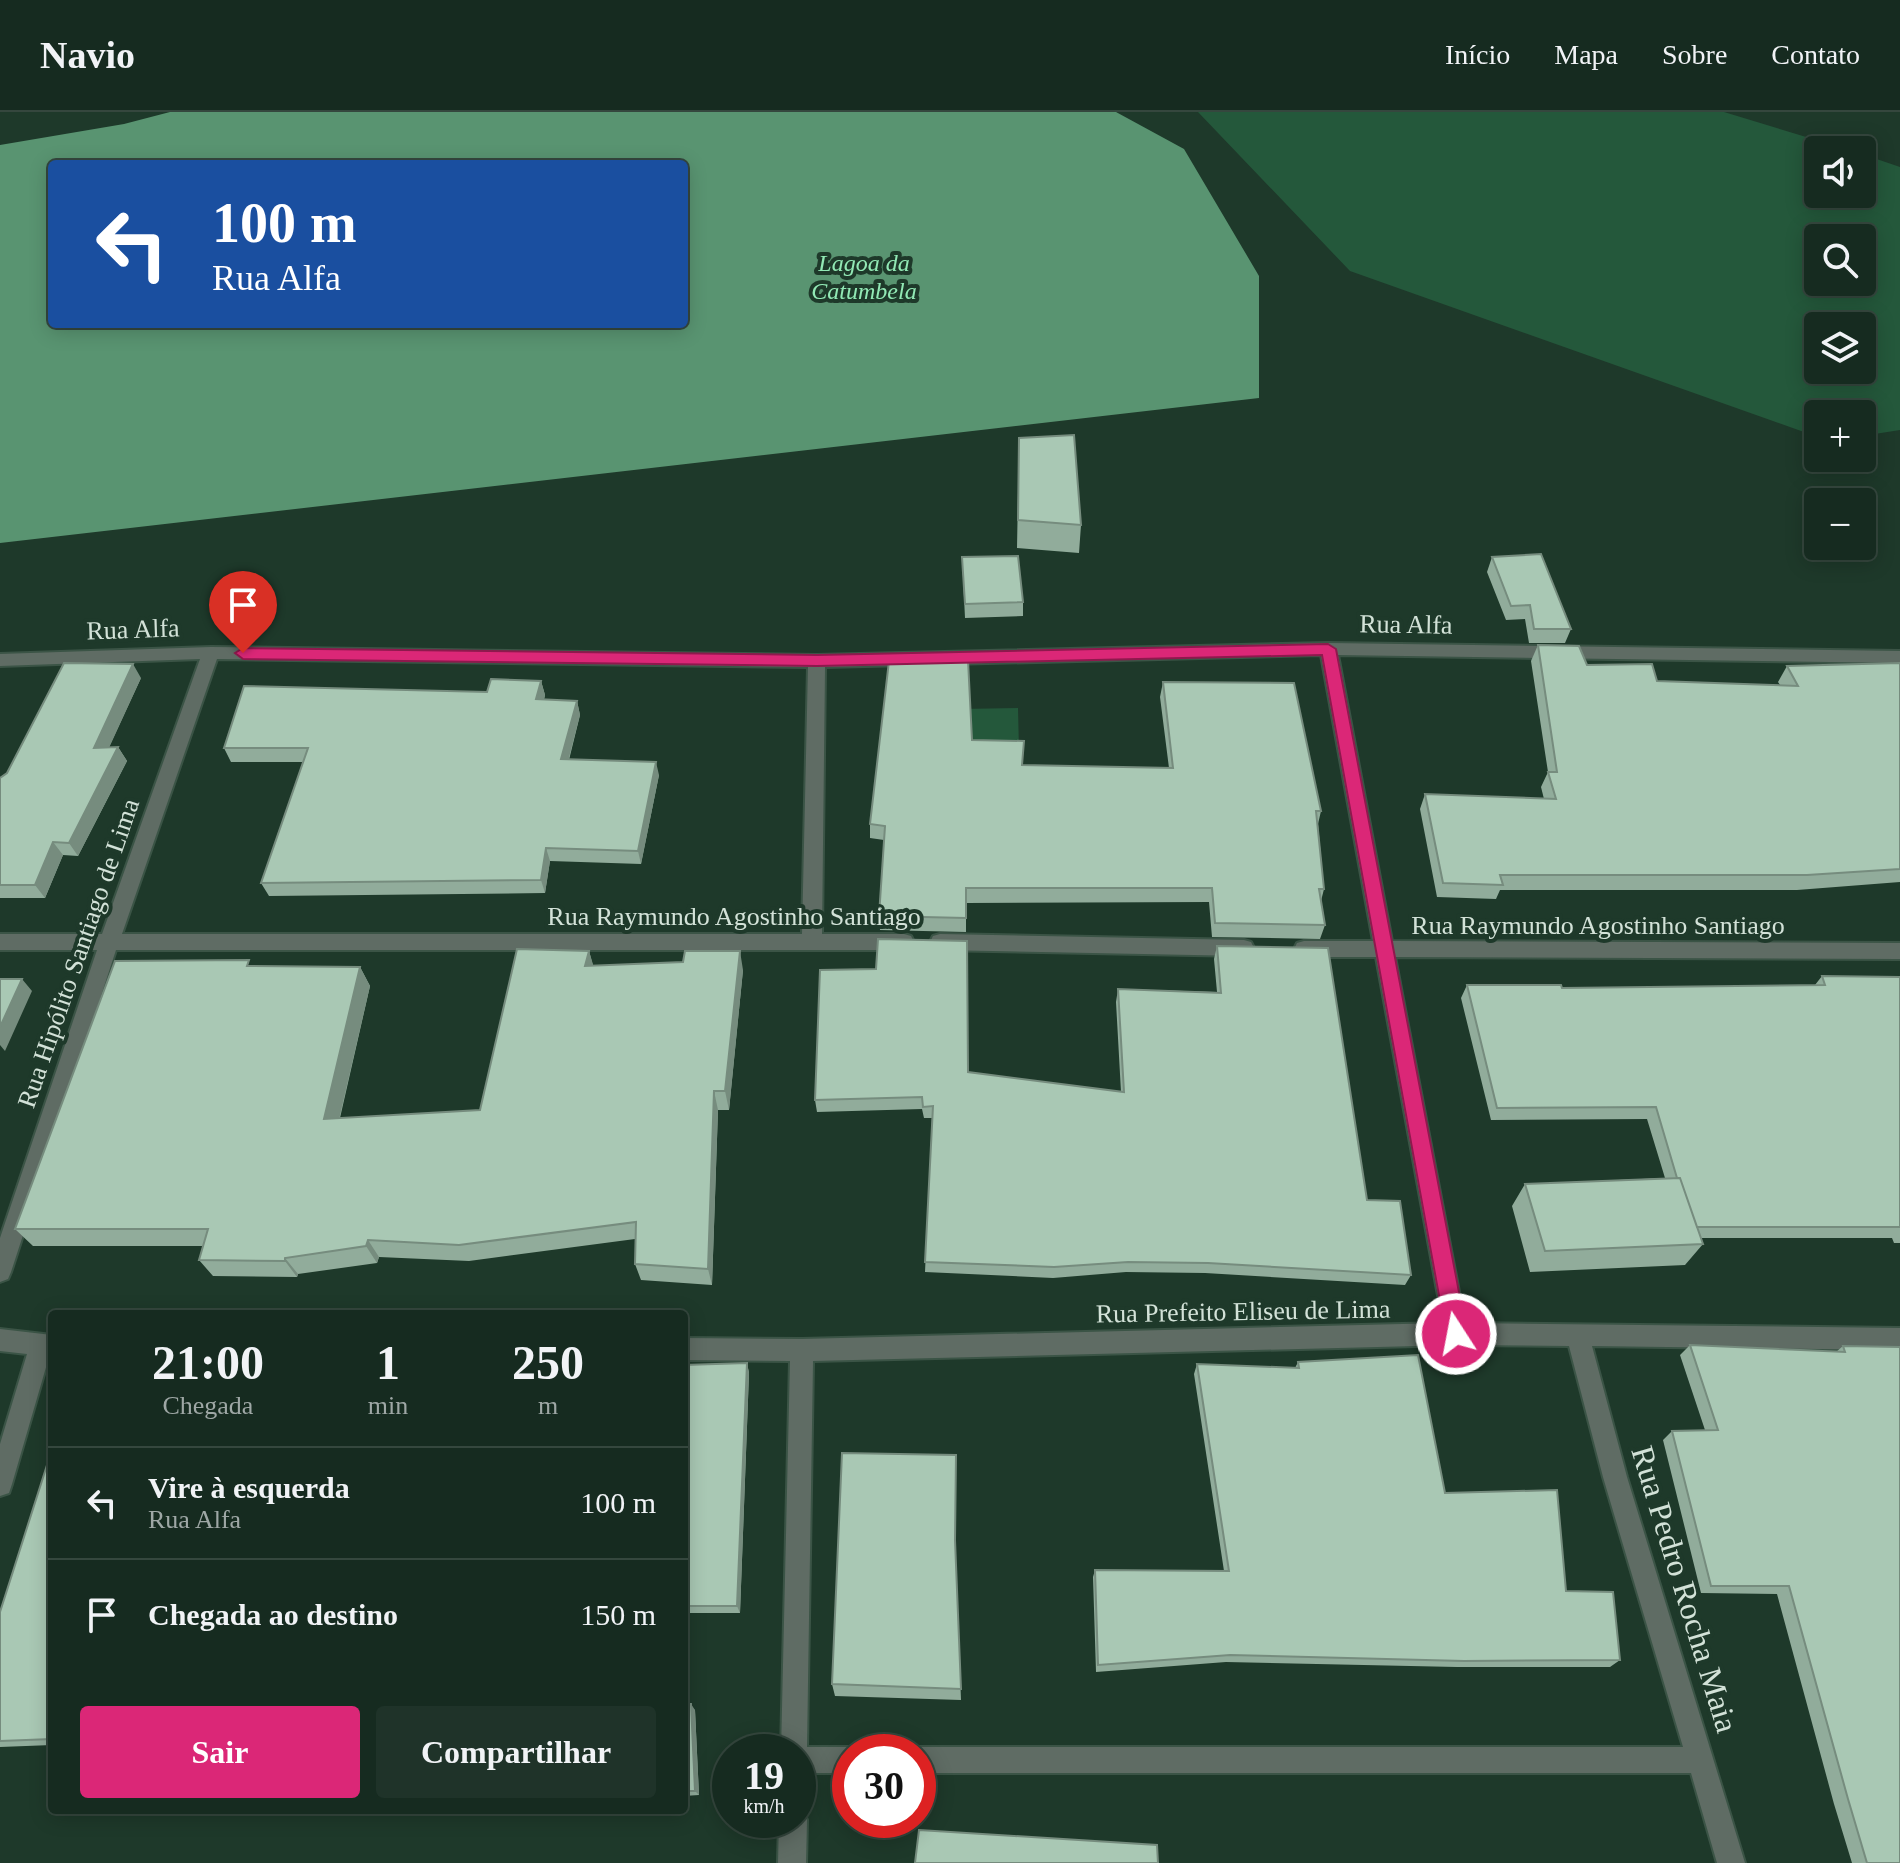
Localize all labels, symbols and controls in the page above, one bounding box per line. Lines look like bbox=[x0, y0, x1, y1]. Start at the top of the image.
text: Navio bbox=[40, 34, 135, 76]
text: Início bbox=[1445, 39, 1510, 70]
text: Mapa bbox=[1554, 39, 1618, 70]
text: Sobre bbox=[1662, 39, 1727, 70]
text: Contato bbox=[1771, 39, 1860, 70]
map controls bbox=[1804, 136, 1876, 560]
button: sound bbox=[1804, 136, 1876, 208]
icon: left bbox=[80, 192, 184, 296]
text: 100 m bbox=[212, 192, 357, 254]
button: search bbox=[1804, 224, 1876, 296]
water label: Lagoa da Catumbela bbox=[811, 250, 917, 304]
text: Rua Alfa bbox=[212, 258, 341, 298]
button: layers bbox=[1804, 312, 1876, 384]
button: + bbox=[1804, 400, 1876, 472]
button: − bbox=[1804, 488, 1876, 560]
pin bbox=[209, 571, 277, 653]
icon: arrive bbox=[221, 583, 265, 627]
street label: Rua Alfa bbox=[1359, 609, 1453, 640]
street label: Rua Alfa bbox=[86, 613, 181, 646]
street label: Rua Hipólito Santiago de Lima bbox=[12, 794, 145, 1112]
street label: Rua Raymundo Agostinho Santiago bbox=[547, 902, 921, 931]
street label: Rua Raymundo Agostinho Santiago bbox=[1411, 911, 1785, 940]
position arrow bbox=[1414, 1292, 1498, 1376]
street label: Rua Prefeito Eliseu de Lima bbox=[1095, 1294, 1391, 1329]
text: 21:00 bbox=[152, 1336, 264, 1389]
text: 1 bbox=[376, 1336, 400, 1389]
text: 250 bbox=[512, 1336, 584, 1389]
text: Chegada bbox=[162, 1391, 253, 1420]
text: min bbox=[368, 1391, 408, 1420]
text: m bbox=[538, 1391, 558, 1420]
street label: Rua Pedro Rocha Maia bbox=[1624, 1441, 1746, 1737]
text: Vire à esquerda bbox=[148, 1471, 350, 1504]
icon: left bbox=[80, 1481, 124, 1525]
text: 100 m bbox=[580, 1486, 656, 1519]
text: Rua Alfa bbox=[148, 1505, 241, 1534]
icon: arrive bbox=[80, 1593, 124, 1637]
text: Chegada ao destino bbox=[148, 1598, 398, 1631]
text: 150 m bbox=[580, 1598, 656, 1631]
button: Sair bbox=[80, 1706, 360, 1798]
button: Compartilhar bbox=[376, 1706, 656, 1798]
speed limit sign: 30 bbox=[832, 1734, 936, 1838]
text: 19 bbox=[744, 1753, 784, 1798]
text: km/h bbox=[743, 1795, 785, 1817]

